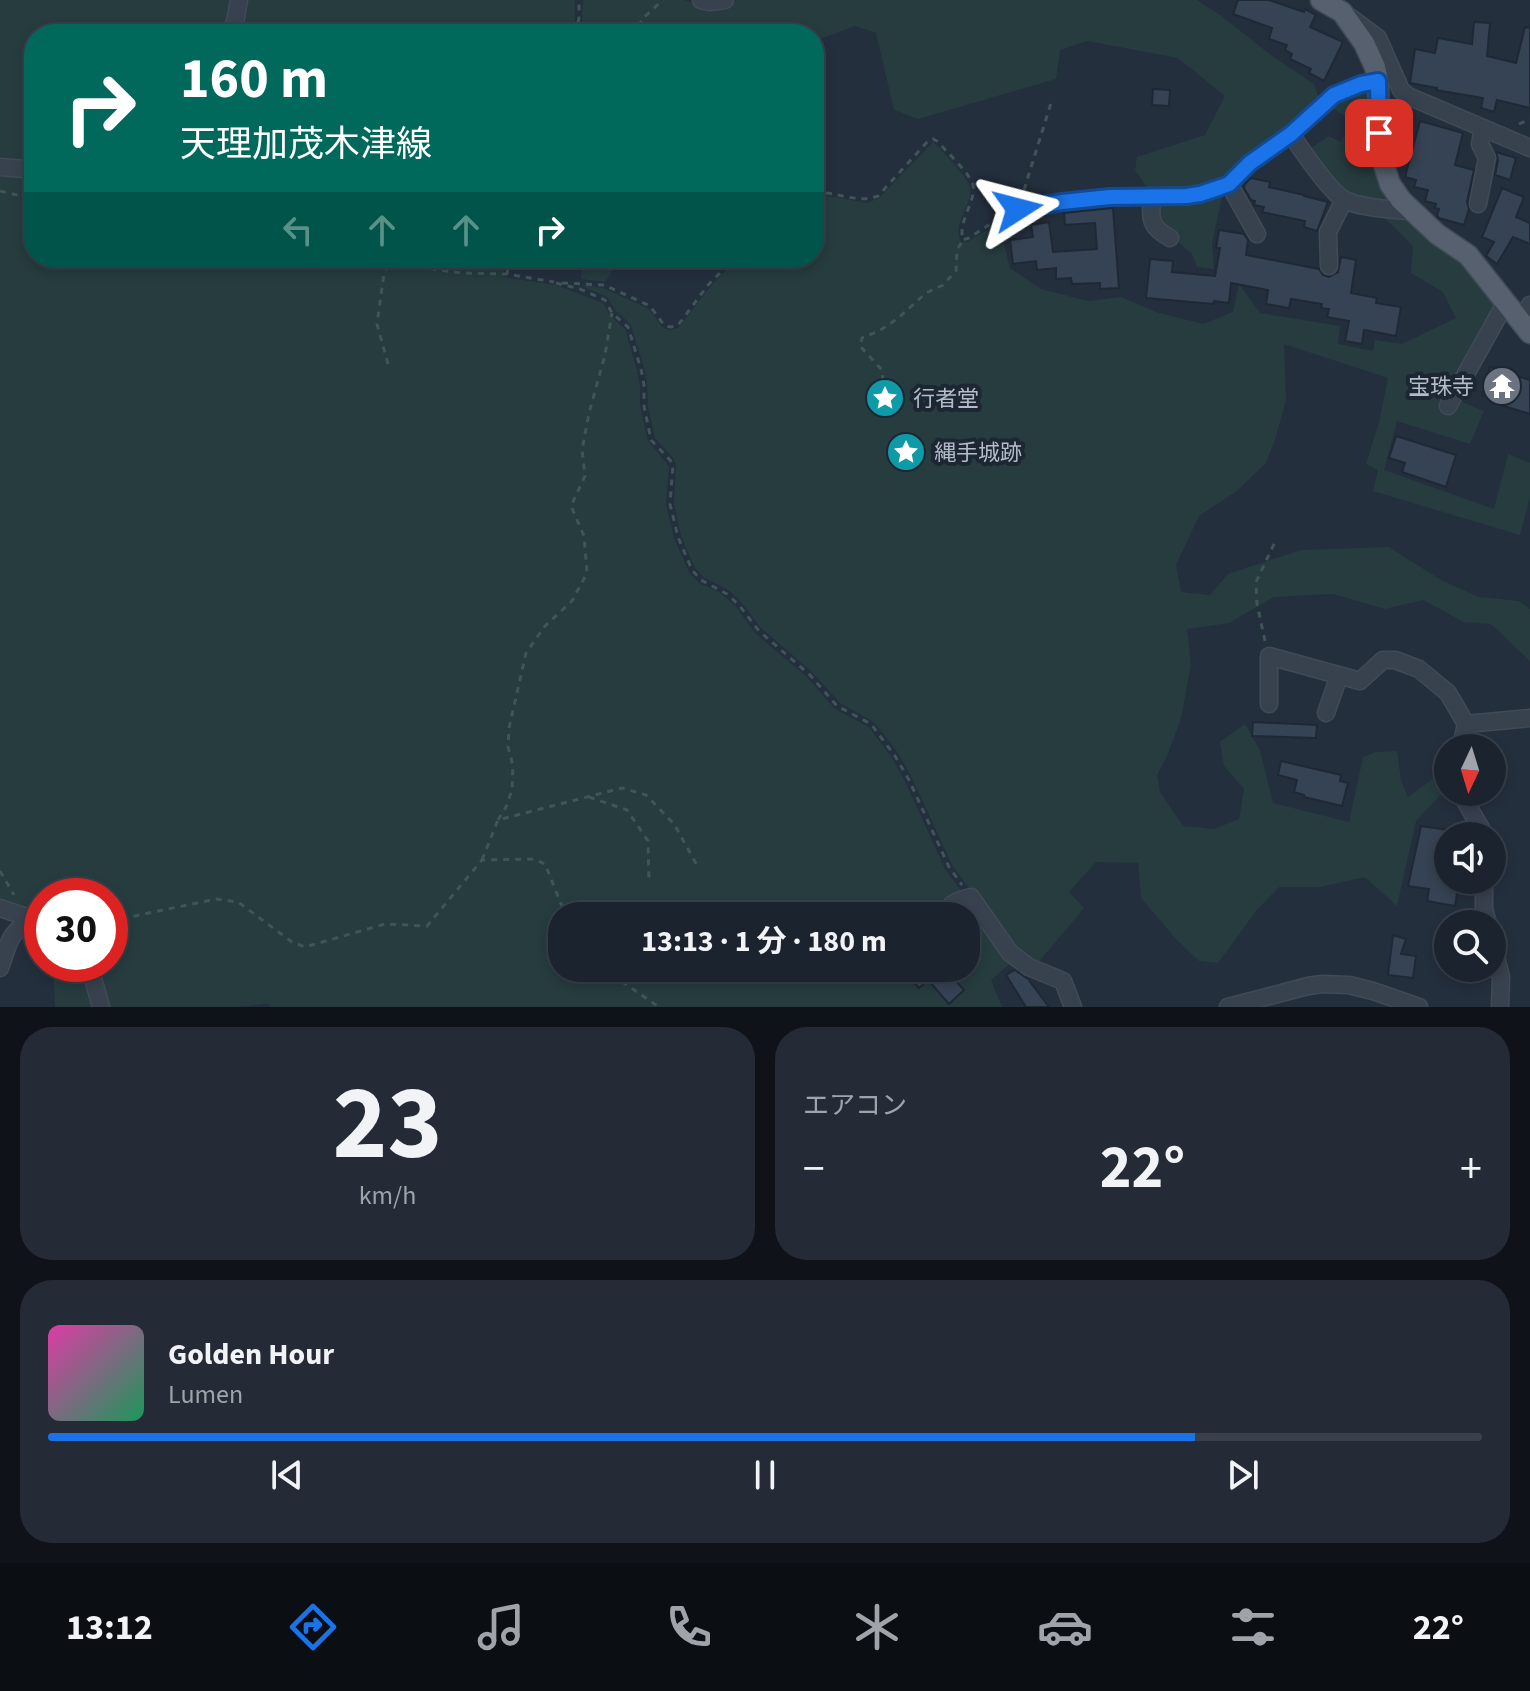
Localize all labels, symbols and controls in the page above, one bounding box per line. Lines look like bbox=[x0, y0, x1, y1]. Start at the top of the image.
text: 160 m bbox=[180, 40, 328, 119]
icon: right bbox=[48, 56, 152, 160]
pin bbox=[1345, 99, 1413, 167]
icon: arrive bbox=[1357, 111, 1401, 155]
text: 天理加茂木津線 bbox=[180, 119, 432, 170]
position arrow bbox=[976, 167, 1060, 251]
icon: left bbox=[276, 208, 320, 252]
icon: ahead bbox=[360, 208, 404, 252]
icon: ahead bbox=[444, 208, 488, 252]
icon: right bbox=[528, 208, 572, 252]
temple icon: 宝珠寺 bbox=[1481, 365, 1523, 407]
place label: 宝珠寺 bbox=[1408, 371, 1474, 403]
place icon: 行者堂 bbox=[864, 377, 906, 419]
place label: 行者堂 bbox=[913, 383, 979, 415]
place icon: 縄手城跡 bbox=[885, 431, 927, 473]
place label: 縄手城跡 bbox=[934, 437, 1022, 469]
north arrow bbox=[1434, 734, 1506, 806]
map controls bbox=[1434, 734, 1506, 982]
button: sound bbox=[1434, 822, 1506, 894]
speed limit sign: 30 bbox=[24, 878, 128, 982]
button: search bbox=[1434, 910, 1506, 982]
text: 13:13 · 1 分 · 180 m bbox=[641, 920, 887, 963]
text: 23 bbox=[333, 1051, 442, 1199]
text: エアコン bbox=[803, 1087, 907, 1124]
text: 22° bbox=[1100, 1126, 1185, 1211]
text: − bbox=[803, 1138, 825, 1201]
text: + bbox=[1460, 1138, 1482, 1201]
text: km/h bbox=[359, 1177, 416, 1214]
text: Golden Hour bbox=[168, 1333, 334, 1376]
text: Lumen bbox=[168, 1376, 243, 1413]
icon: previous bbox=[265, 1453, 309, 1497]
icon: pause bbox=[743, 1453, 787, 1497]
icon: next bbox=[1221, 1453, 1265, 1497]
icon: directions bbox=[285, 1599, 341, 1655]
icon: music bbox=[473, 1599, 529, 1655]
icon: phone bbox=[661, 1599, 717, 1655]
icon: climate bbox=[849, 1599, 905, 1655]
icon: car bbox=[1037, 1599, 1093, 1655]
icon: filters bbox=[1225, 1599, 1281, 1655]
text: 13:12 bbox=[66, 1602, 153, 1653]
text: 22° bbox=[1413, 1602, 1464, 1653]

